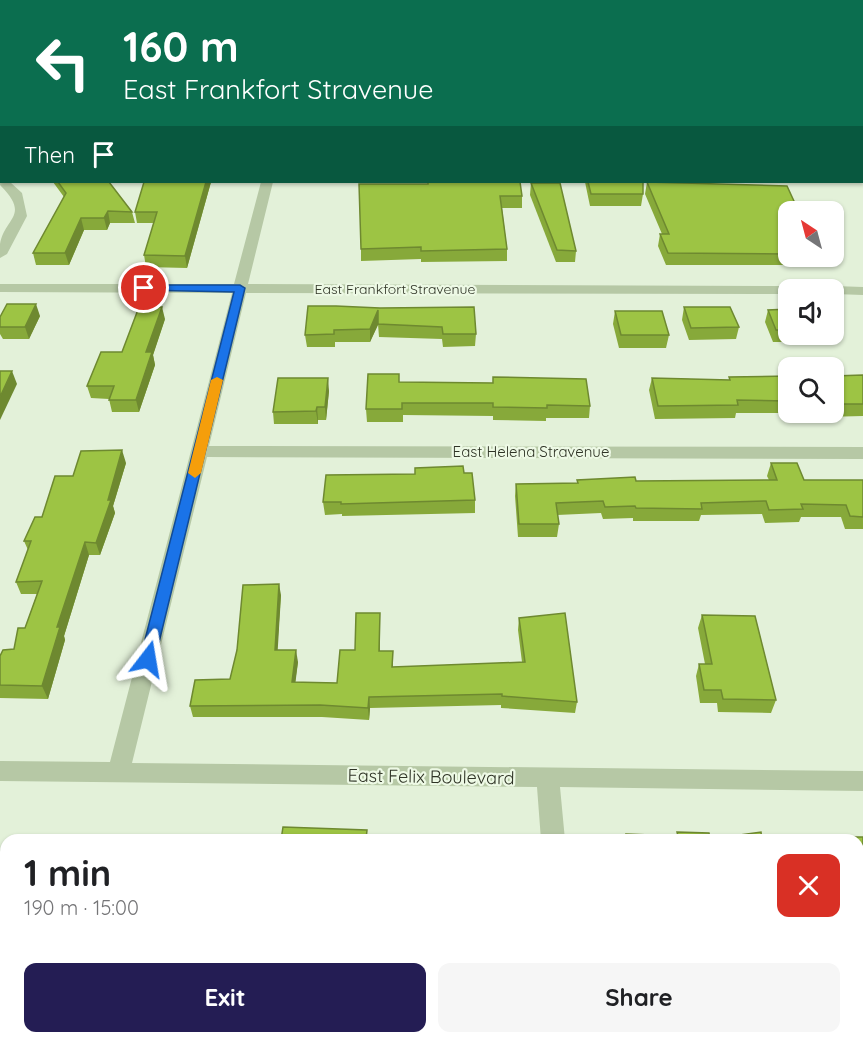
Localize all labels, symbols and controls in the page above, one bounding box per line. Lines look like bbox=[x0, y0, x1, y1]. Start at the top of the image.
text: 160 m bbox=[123, 20, 239, 73]
icon: left bbox=[24, 24, 102, 102]
text: East Frankfort Stravenue bbox=[123, 72, 433, 106]
icon: arrive bbox=[87, 138, 120, 171]
text: Then bbox=[24, 141, 75, 169]
north arrow bbox=[778, 201, 844, 267]
map controls bbox=[778, 201, 844, 423]
pin bbox=[118, 262, 169, 313]
icon: arrive bbox=[127, 271, 160, 304]
button: sound bbox=[778, 279, 844, 345]
street label: East Frankfort Stravenue bbox=[315, 280, 476, 298]
button: search bbox=[778, 357, 844, 423]
street label: East Helena Stravenue bbox=[453, 442, 609, 461]
position arrow bbox=[116, 627, 180, 691]
street label: East Felix Boulevard bbox=[347, 764, 515, 789]
text: 1 min bbox=[24, 850, 111, 895]
button: close bbox=[777, 854, 840, 917]
text: 190 m · 15:00 bbox=[24, 895, 139, 920]
button: Exit bbox=[24, 963, 426, 1032]
button: Share bbox=[438, 963, 840, 1032]

